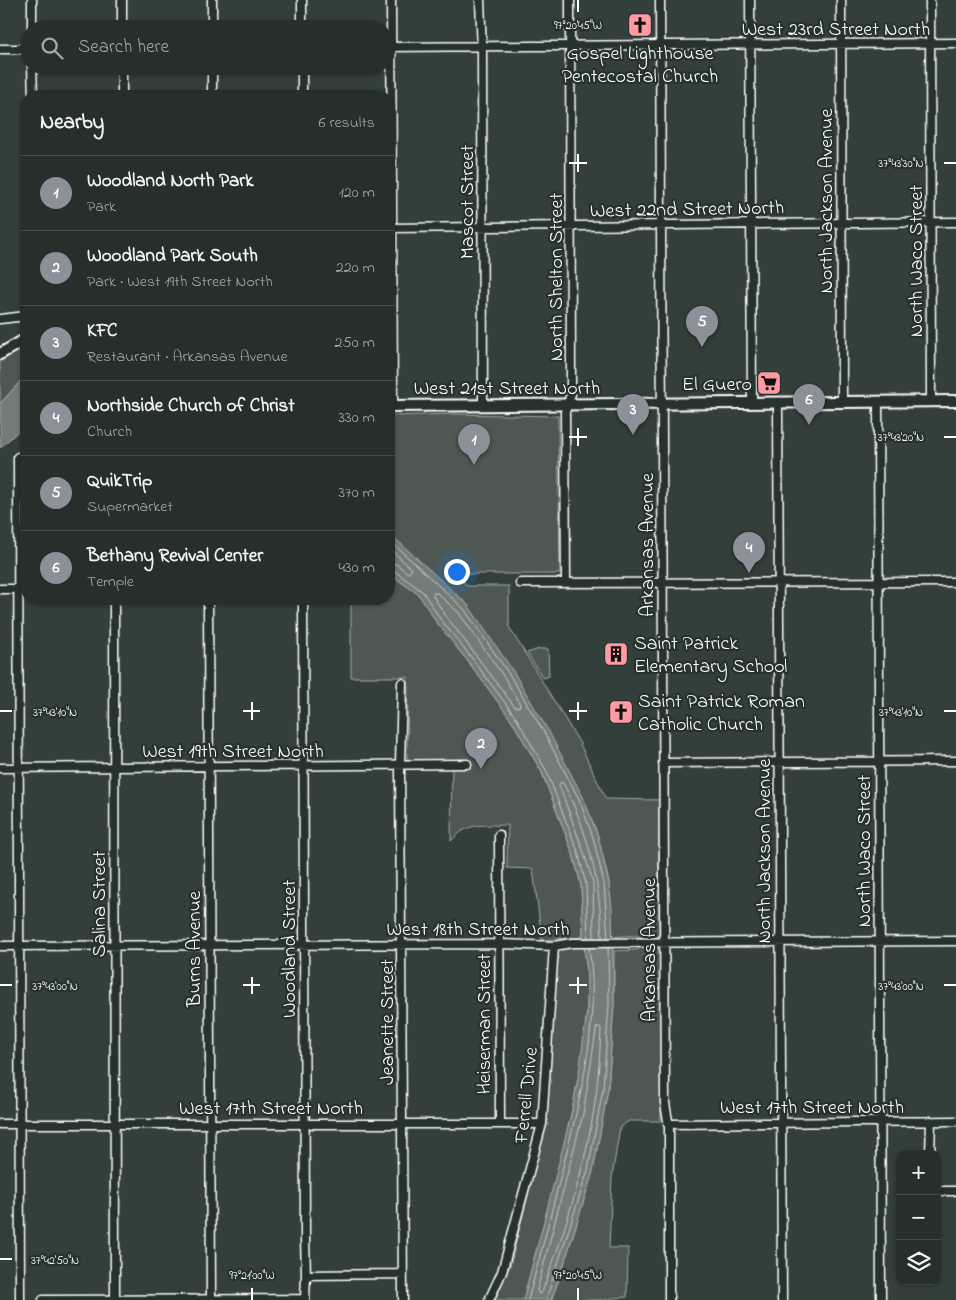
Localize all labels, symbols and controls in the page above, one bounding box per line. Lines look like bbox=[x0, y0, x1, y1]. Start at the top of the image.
church icon: Gospel Lighthouse Pentecostal Church bbox=[627, 12, 653, 38]
street label: West 23rd Street North bbox=[742, 16, 930, 45]
text: 97°20'45"W bbox=[554, 17, 602, 35]
search box bbox=[20, 20, 395, 75]
icon: search bbox=[38, 34, 66, 62]
text: Search here bbox=[78, 34, 169, 61]
place label: Gospel Lighthouse Pentecostal Church bbox=[562, 40, 718, 92]
text: Nearby bbox=[40, 108, 104, 138]
street label: North Jackson Avenue bbox=[813, 109, 842, 293]
text: 6 results bbox=[318, 111, 375, 135]
street label: Mascot Street bbox=[454, 144, 483, 259]
text: 37°43'30"N bbox=[878, 155, 924, 173]
text: Woodland North Park bbox=[87, 168, 254, 195]
text: 1 bbox=[53, 181, 59, 205]
text: 120 m bbox=[339, 181, 375, 205]
street label: North Waco Street bbox=[903, 185, 932, 337]
street label: North Shelton Street bbox=[543, 193, 572, 361]
street label: West 22nd Street North bbox=[590, 194, 784, 227]
text: Park bbox=[87, 195, 116, 219]
text: Woodland Park South bbox=[87, 243, 258, 270]
text: 2 bbox=[52, 256, 60, 280]
text: 220 m bbox=[336, 256, 375, 280]
text: Park · West 19th Street North bbox=[87, 270, 273, 294]
pin: 5 bbox=[686, 306, 718, 347]
text: KFC bbox=[87, 318, 117, 345]
text: 3 bbox=[53, 331, 59, 355]
text: 250 m bbox=[335, 331, 375, 355]
text: Restaurant · Arkansas Avenue bbox=[87, 345, 288, 369]
supermarket icon: El Guero bbox=[756, 370, 782, 396]
place label: El Guero bbox=[682, 371, 752, 400]
street label: West 21st Street North bbox=[414, 375, 600, 404]
pin: 6 bbox=[793, 384, 825, 425]
text: Northside Church of Christ bbox=[87, 393, 295, 420]
pin: 3 bbox=[617, 394, 649, 435]
text: 4 bbox=[53, 406, 59, 430]
text: 330 m bbox=[338, 406, 375, 430]
text: Church bbox=[87, 420, 132, 444]
pin: 1 bbox=[458, 424, 490, 465]
text: 37°43'20"N bbox=[878, 429, 924, 447]
text: QuikTrip bbox=[87, 468, 152, 495]
street label: Arkansas Avenue bbox=[634, 473, 663, 617]
text: 5 bbox=[51, 481, 61, 505]
text: 370 m bbox=[338, 481, 375, 505]
text: Supermarket bbox=[87, 495, 173, 519]
pin: 4 bbox=[733, 532, 765, 573]
text: Bethany Revival Center bbox=[87, 543, 263, 570]
text: 6 bbox=[52, 556, 60, 580]
text: 430 m bbox=[338, 556, 375, 580]
your location bbox=[444, 559, 470, 585]
text: Temple bbox=[87, 570, 134, 594]
place label: Saint Patrick Elementary School bbox=[634, 630, 787, 682]
building icon: Saint Patrick Elementary School bbox=[603, 641, 629, 667]
place label: Saint Patrick Roman Catholic Church bbox=[638, 688, 805, 740]
church icon: Saint Patrick Roman Catholic Church bbox=[608, 699, 634, 725]
text: 37°43'10"N bbox=[33, 704, 77, 722]
text: 37°43'10"N bbox=[879, 704, 923, 722]
pin: 2 bbox=[465, 728, 497, 769]
street label: West 19th Street North bbox=[142, 738, 324, 767]
street label: North Jackson Avenue bbox=[751, 759, 780, 943]
street label: North Waco Street bbox=[851, 775, 880, 927]
street label: Salina Street bbox=[86, 850, 115, 957]
street label: Arkansas Avenue bbox=[636, 878, 665, 1022]
street label: Woodland Street bbox=[276, 880, 305, 1018]
street label: Burns Avenue bbox=[181, 891, 210, 1008]
street label: West 18th Street North bbox=[386, 916, 570, 945]
street label: Heiserman Street bbox=[471, 953, 500, 1095]
street label: Jeanette Street bbox=[374, 959, 403, 1085]
text: 37°43'00"N bbox=[32, 978, 78, 996]
text: 37°43'00"N bbox=[878, 978, 924, 996]
street label: Ferrell Drive bbox=[508, 1046, 547, 1146]
street label: West 17th Street North bbox=[720, 1094, 904, 1123]
street label: West 17th Street North bbox=[179, 1095, 363, 1124]
map controls bbox=[896, 1150, 941, 1285]
button: + bbox=[896, 1150, 941, 1195]
button: − bbox=[896, 1195, 941, 1240]
button: layers bbox=[896, 1240, 941, 1285]
text: 37°42'50"N bbox=[31, 1252, 79, 1270]
text: 97°21'00"W bbox=[229, 1267, 275, 1285]
text: 97°20'45"W bbox=[554, 1267, 602, 1285]

